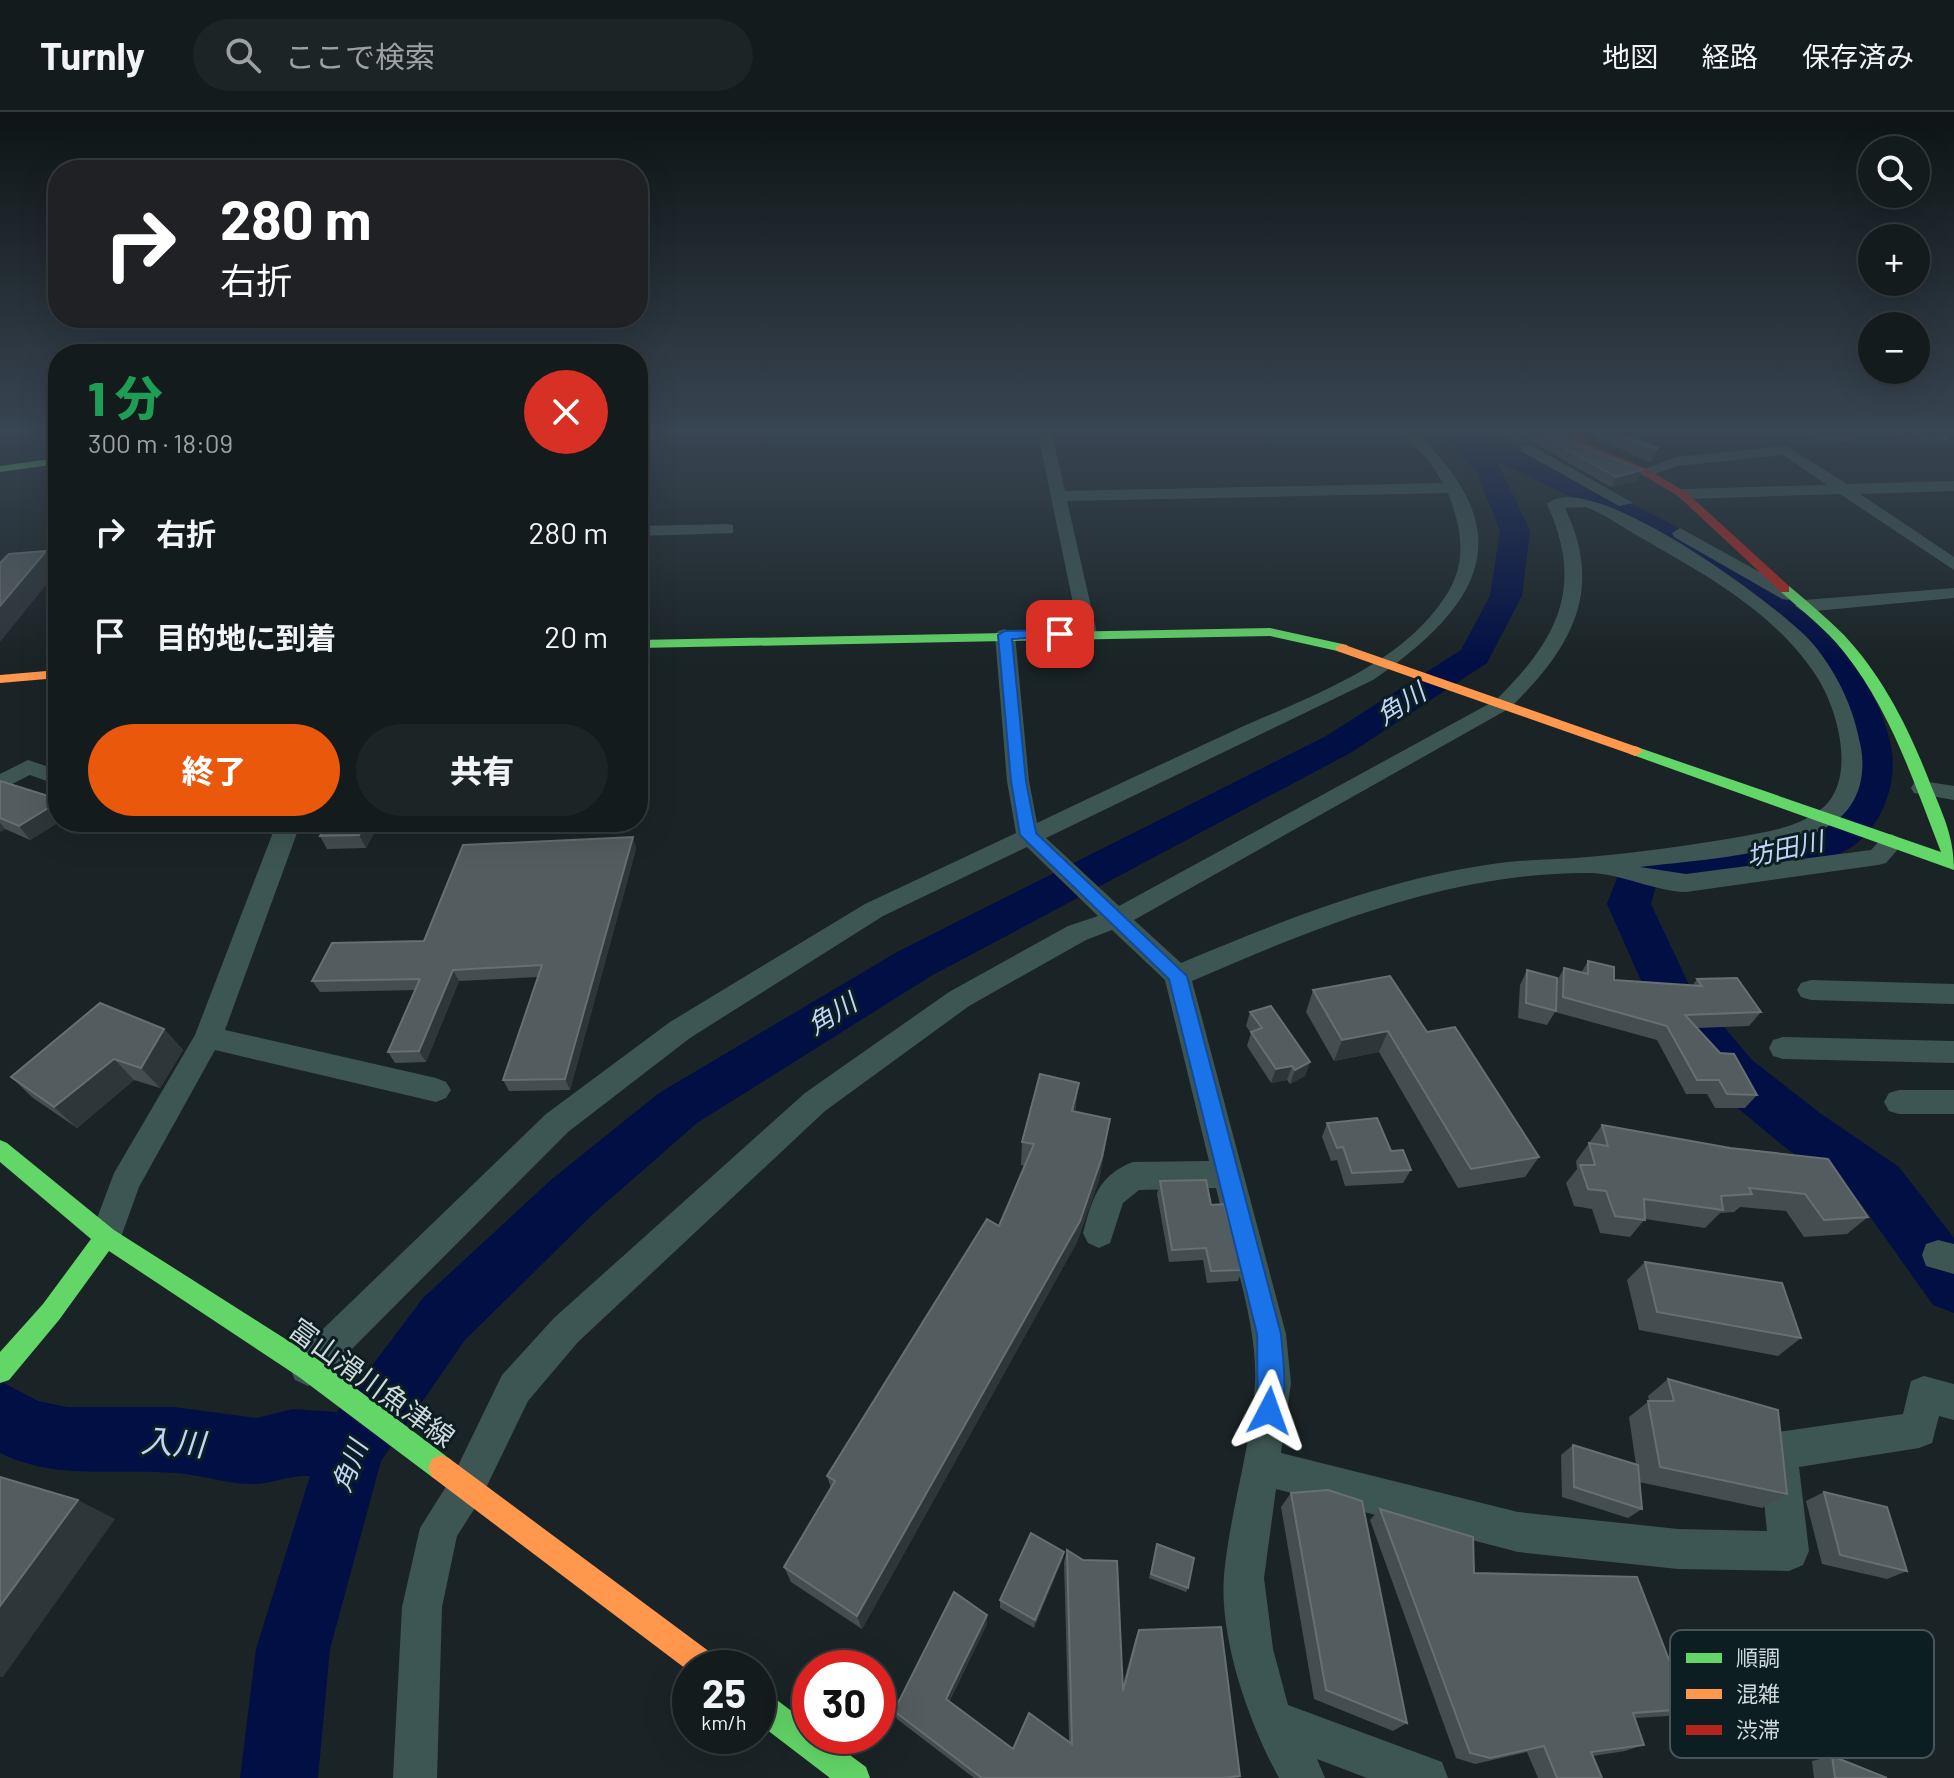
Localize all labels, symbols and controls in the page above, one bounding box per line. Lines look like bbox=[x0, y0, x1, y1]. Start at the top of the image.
search box bbox=[193, 19, 753, 91]
text: Turnly bbox=[40, 32, 145, 78]
icon: search bbox=[221, 33, 265, 77]
text: ここで検索 bbox=[285, 38, 435, 74]
text: 地図 bbox=[1602, 39, 1658, 73]
text: 経路 bbox=[1702, 39, 1758, 73]
text: 保存済み bbox=[1802, 39, 1914, 73]
map controls bbox=[1858, 136, 1930, 384]
button: search bbox=[1858, 136, 1930, 208]
text: 280 m bbox=[220, 184, 372, 251]
icon: right bbox=[88, 192, 192, 296]
button: + bbox=[1858, 224, 1930, 296]
text: 右折 bbox=[220, 258, 292, 301]
button: − bbox=[1858, 312, 1930, 384]
text: 1 分 bbox=[88, 368, 163, 426]
button: close bbox=[524, 370, 608, 454]
text: 300 m · 18:09 bbox=[88, 427, 233, 458]
icon: right bbox=[88, 510, 132, 554]
text: 280 m bbox=[529, 514, 608, 550]
text: 右折 bbox=[156, 515, 216, 551]
pin bbox=[1026, 600, 1094, 668]
icon: arrive bbox=[1038, 612, 1082, 656]
icon: arrive bbox=[88, 614, 132, 658]
text: 20 m bbox=[544, 618, 608, 654]
text: 目的地に到着 bbox=[156, 619, 336, 655]
water label: 角川 bbox=[1370, 674, 1433, 730]
button: 終了 bbox=[88, 724, 340, 816]
button: 共有 bbox=[356, 724, 608, 816]
water label: 坊田川 bbox=[1743, 824, 1829, 871]
water label: 角川 bbox=[801, 984, 864, 1040]
street label: 富山滑川魚津線 bbox=[283, 1311, 462, 1454]
position arrow bbox=[1227, 1369, 1311, 1453]
water label: 入川 bbox=[140, 1420, 209, 1462]
water label: 角川 bbox=[325, 1433, 373, 1495]
legend bbox=[1670, 1630, 1934, 1758]
text: 順調 bbox=[1736, 1644, 1780, 1670]
speed limit sign: 30 bbox=[792, 1650, 896, 1754]
text: 25 bbox=[702, 1668, 746, 1716]
text: 混雑 bbox=[1736, 1680, 1780, 1706]
text: km/h bbox=[701, 1710, 747, 1734]
text: 渋滞 bbox=[1736, 1716, 1780, 1742]

